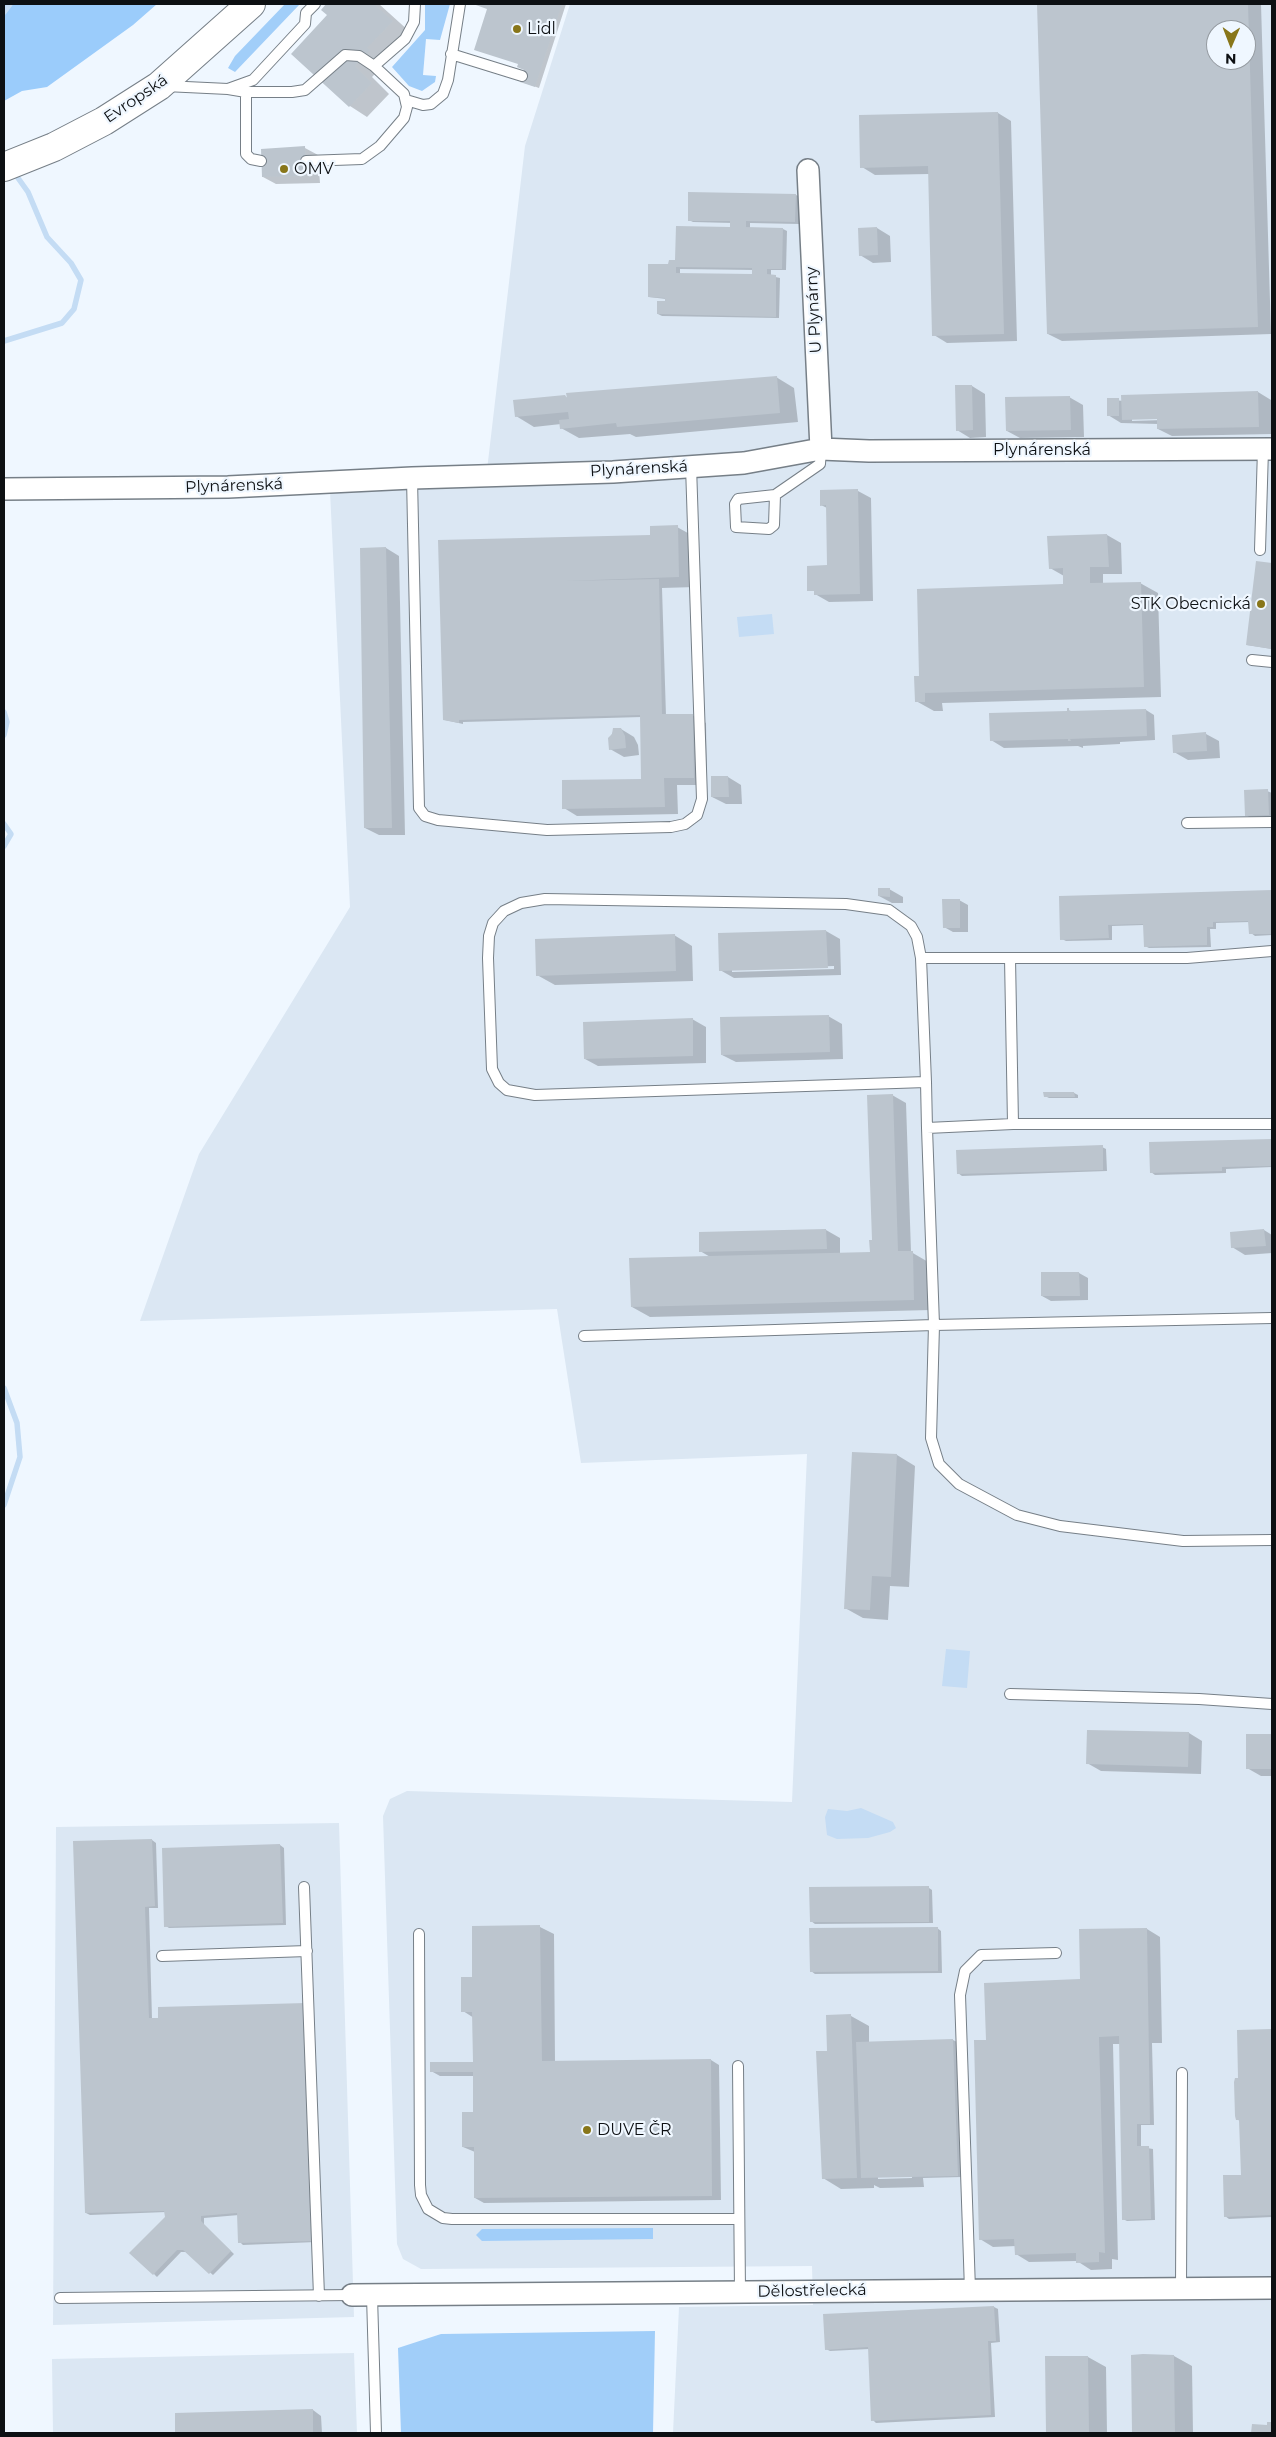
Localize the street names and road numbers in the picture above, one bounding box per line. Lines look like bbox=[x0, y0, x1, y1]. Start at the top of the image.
street label: Evropská bbox=[100, 71, 172, 127]
street label: U Plynárny bbox=[802, 266, 826, 354]
street label: Plynárenská bbox=[993, 440, 1091, 460]
street label: Plynárenská bbox=[590, 457, 688, 481]
street label: Plynárenská bbox=[185, 475, 283, 497]
street label: Dělostřelecká bbox=[757, 2280, 867, 2302]

